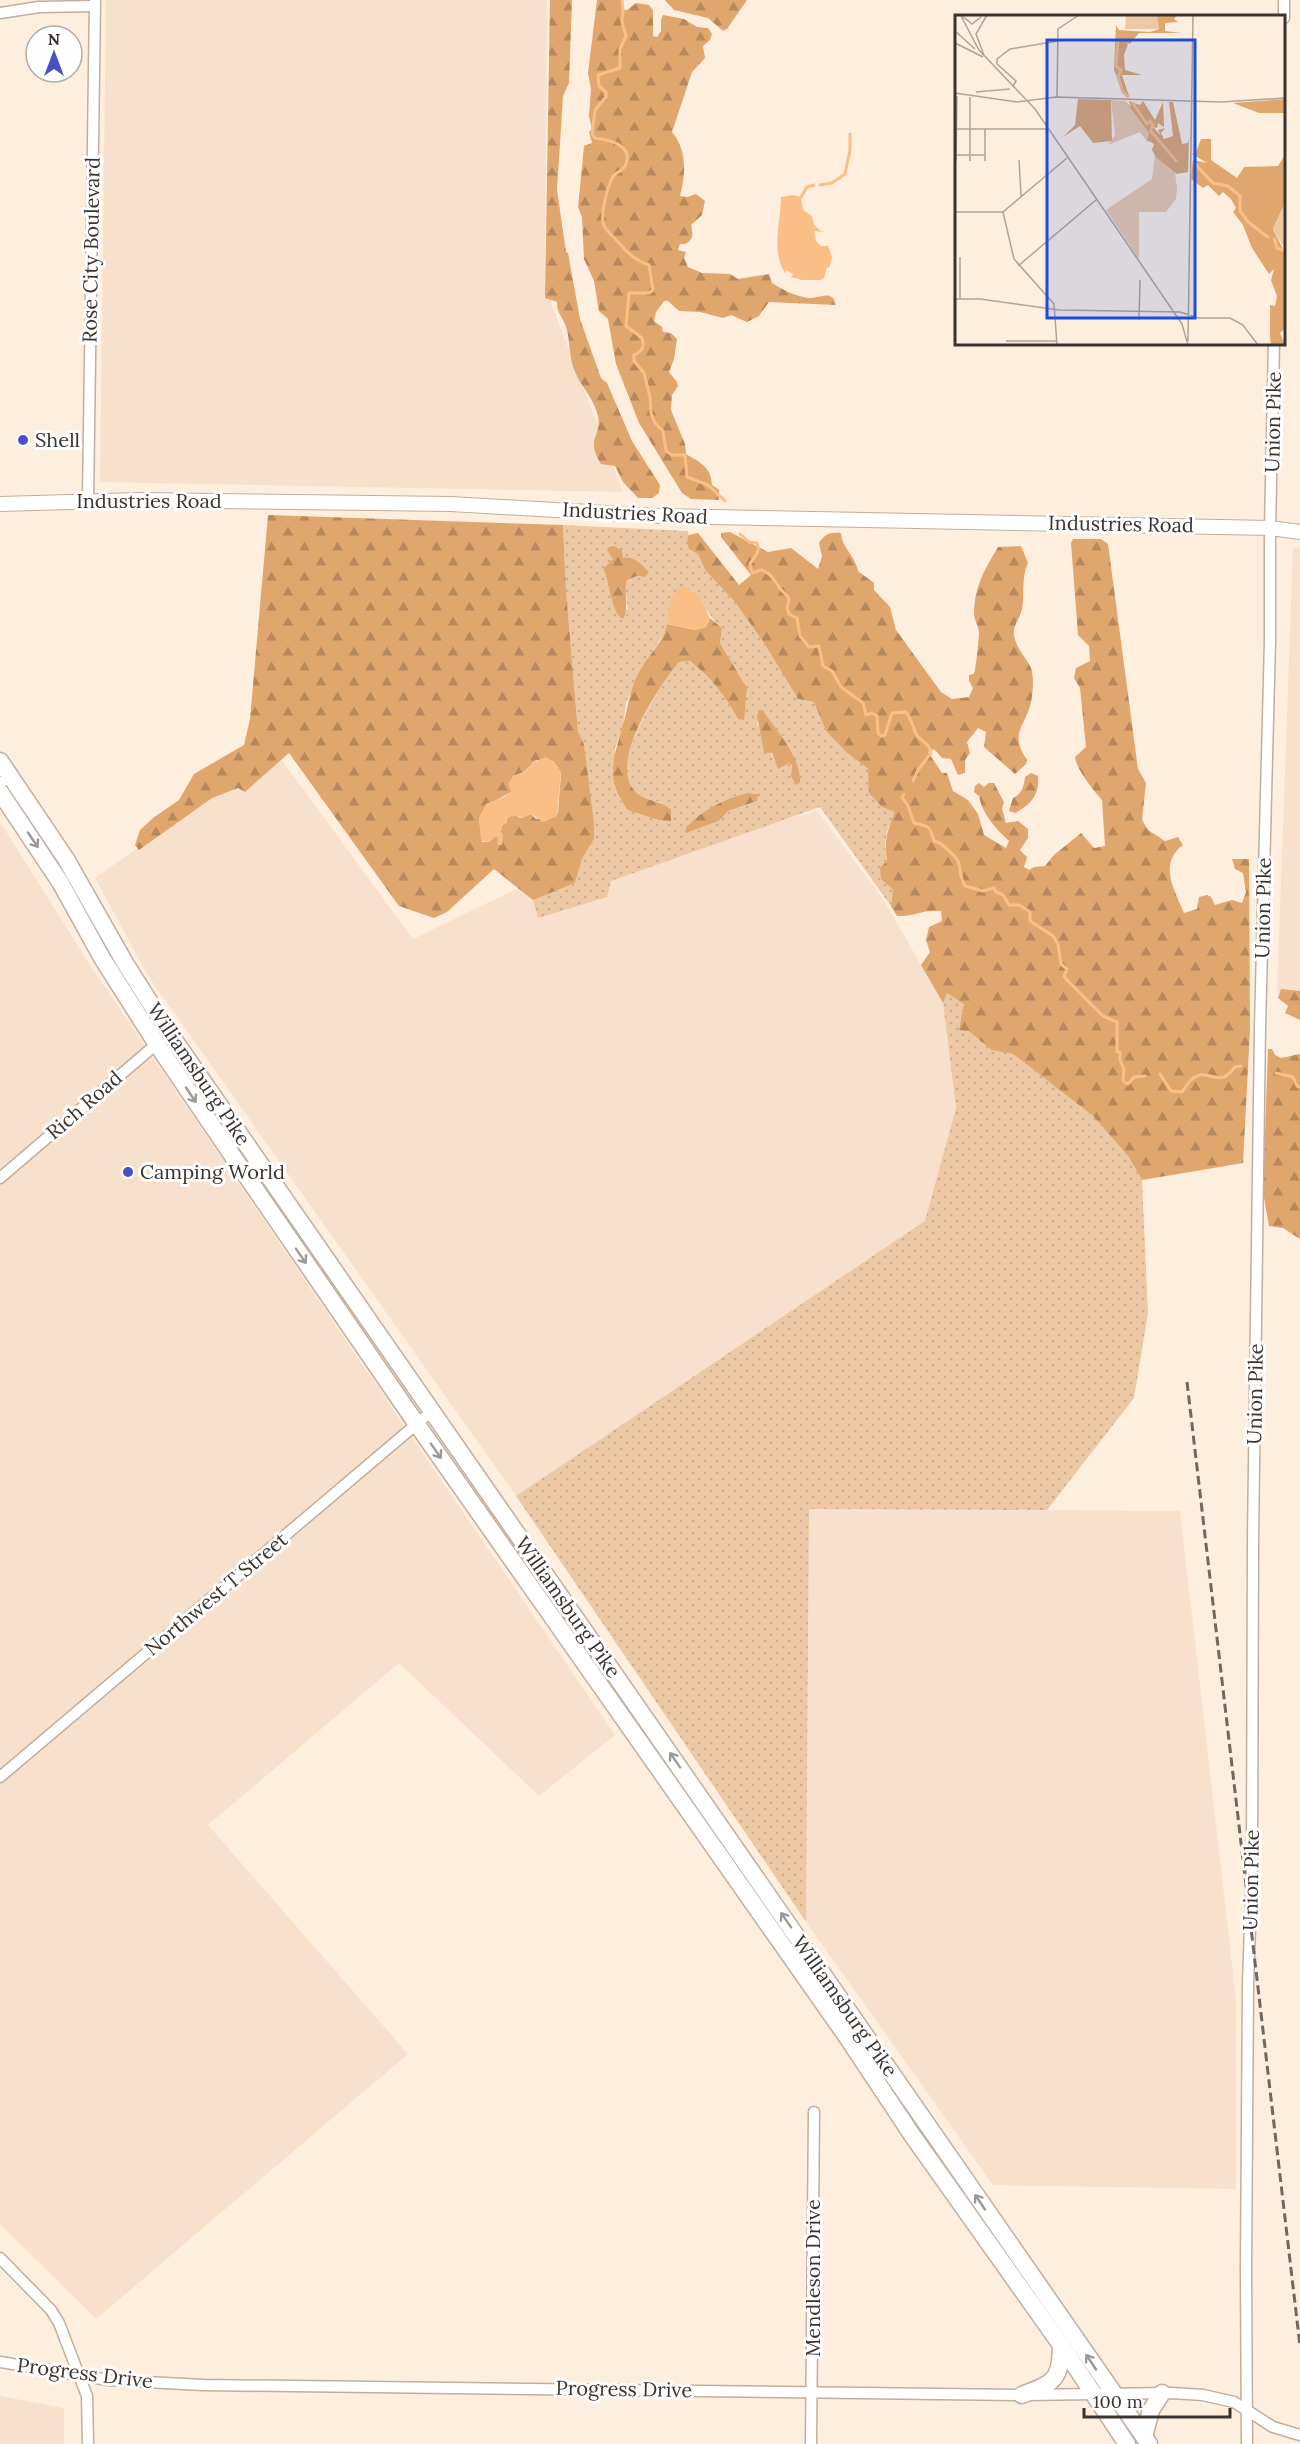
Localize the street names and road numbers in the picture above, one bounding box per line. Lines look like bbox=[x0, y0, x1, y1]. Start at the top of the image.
street label: Rose City Boulevard bbox=[76, 157, 105, 343]
street label: Union Pike bbox=[1259, 371, 1286, 473]
street label: Industries Road bbox=[76, 488, 222, 513]
street label: Industries Road bbox=[562, 496, 708, 529]
street label: Industries Road bbox=[1048, 510, 1194, 537]
street label: Union Pike bbox=[1249, 857, 1276, 959]
street label: Williamsburg Pike bbox=[142, 998, 256, 1150]
street label: Rich Road bbox=[41, 1065, 127, 1144]
street label: Union Pike bbox=[1241, 1343, 1268, 1445]
street label: Northwest T Street bbox=[139, 1526, 292, 1661]
street label: Williamsburg Pike bbox=[510, 1531, 627, 1682]
street label: Union Pike bbox=[1237, 1829, 1264, 1931]
street label: Williamsburg Pike bbox=[787, 1930, 904, 2081]
street label: Mendleson Drive bbox=[800, 2199, 825, 2357]
street label: Progress Drive bbox=[16, 2352, 155, 2393]
street label: Progress Drive bbox=[556, 2375, 693, 2402]

